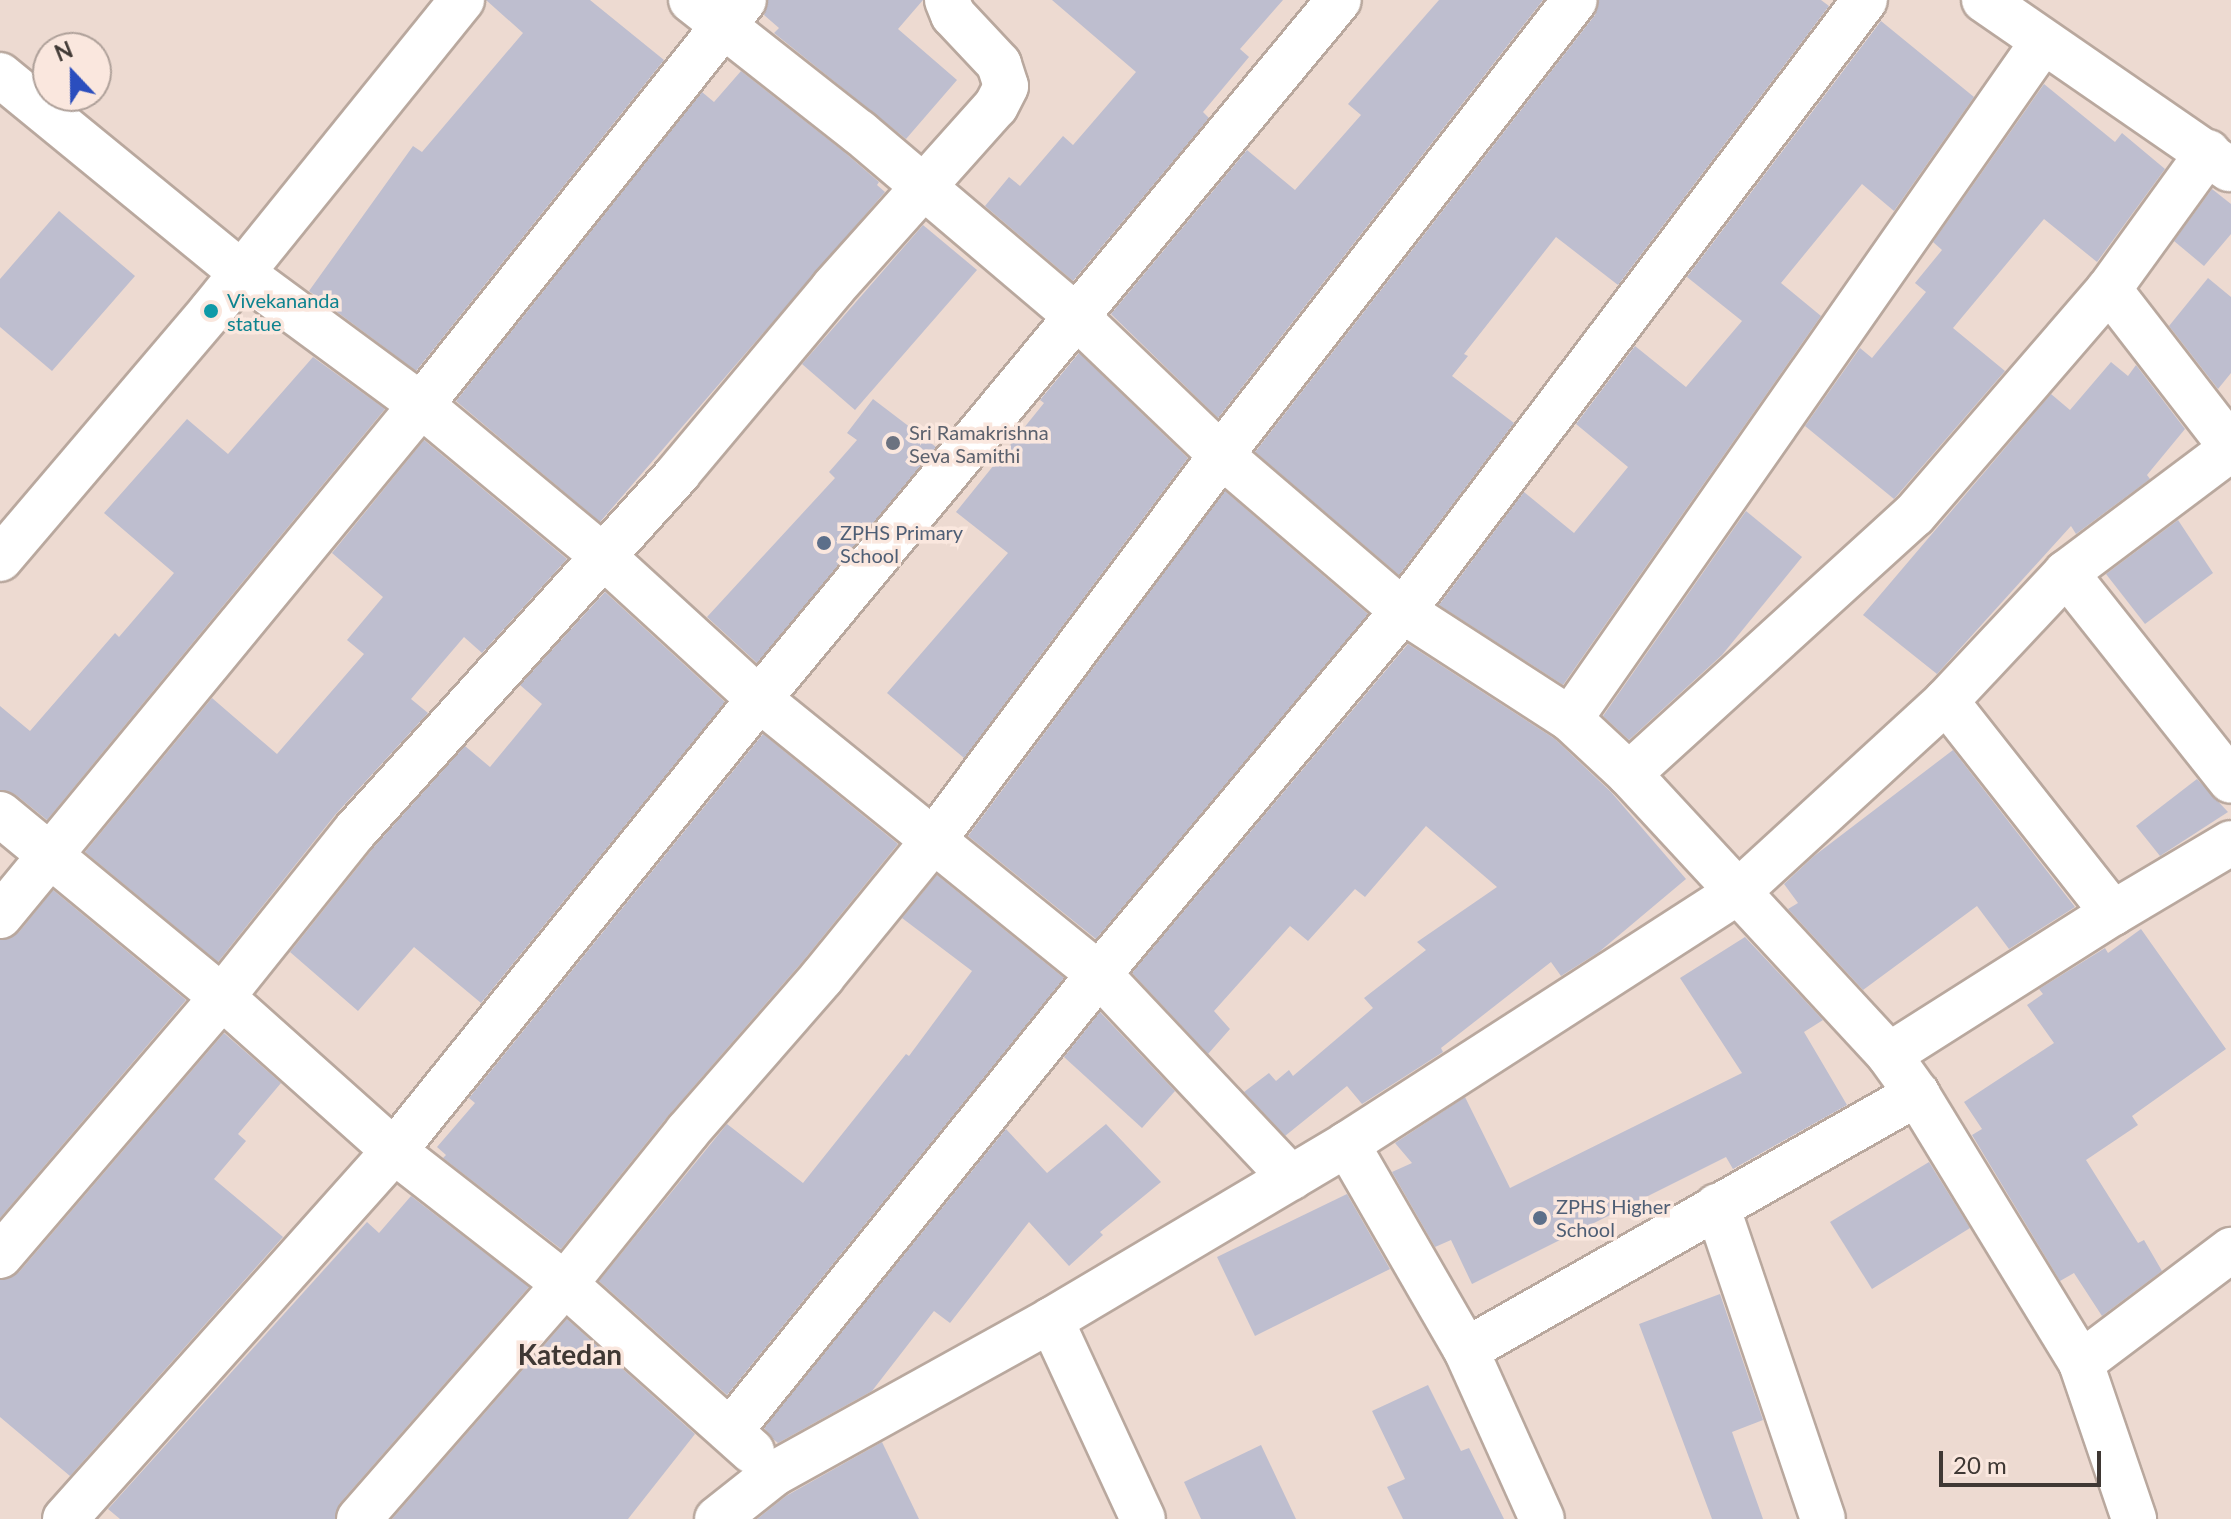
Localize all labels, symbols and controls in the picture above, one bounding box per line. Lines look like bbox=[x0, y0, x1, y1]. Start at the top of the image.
north arrow bbox=[32, 32, 112, 112]
text: N bbox=[51, 35, 76, 67]
place label: Vivekananda statue bbox=[227, 288, 339, 335]
marker: Vivekananda statue bbox=[202, 302, 220, 320]
place label: Sri Ramakrishna Seva Samithi bbox=[909, 420, 1049, 467]
marker: Sri Ramakrishna Seva Samithi bbox=[884, 434, 902, 452]
place label: ZPHS Primary School bbox=[840, 520, 963, 567]
marker: ZPHS Primary School bbox=[815, 534, 833, 552]
place label: ZPHS Higher School bbox=[1556, 1194, 1671, 1241]
marker: ZPHS Higher School bbox=[1531, 1209, 1549, 1227]
district label: Katedan bbox=[518, 1337, 622, 1371]
scale bar bbox=[1943, 1435, 2105, 1485]
text: 20 m bbox=[1953, 1450, 2007, 1479]

